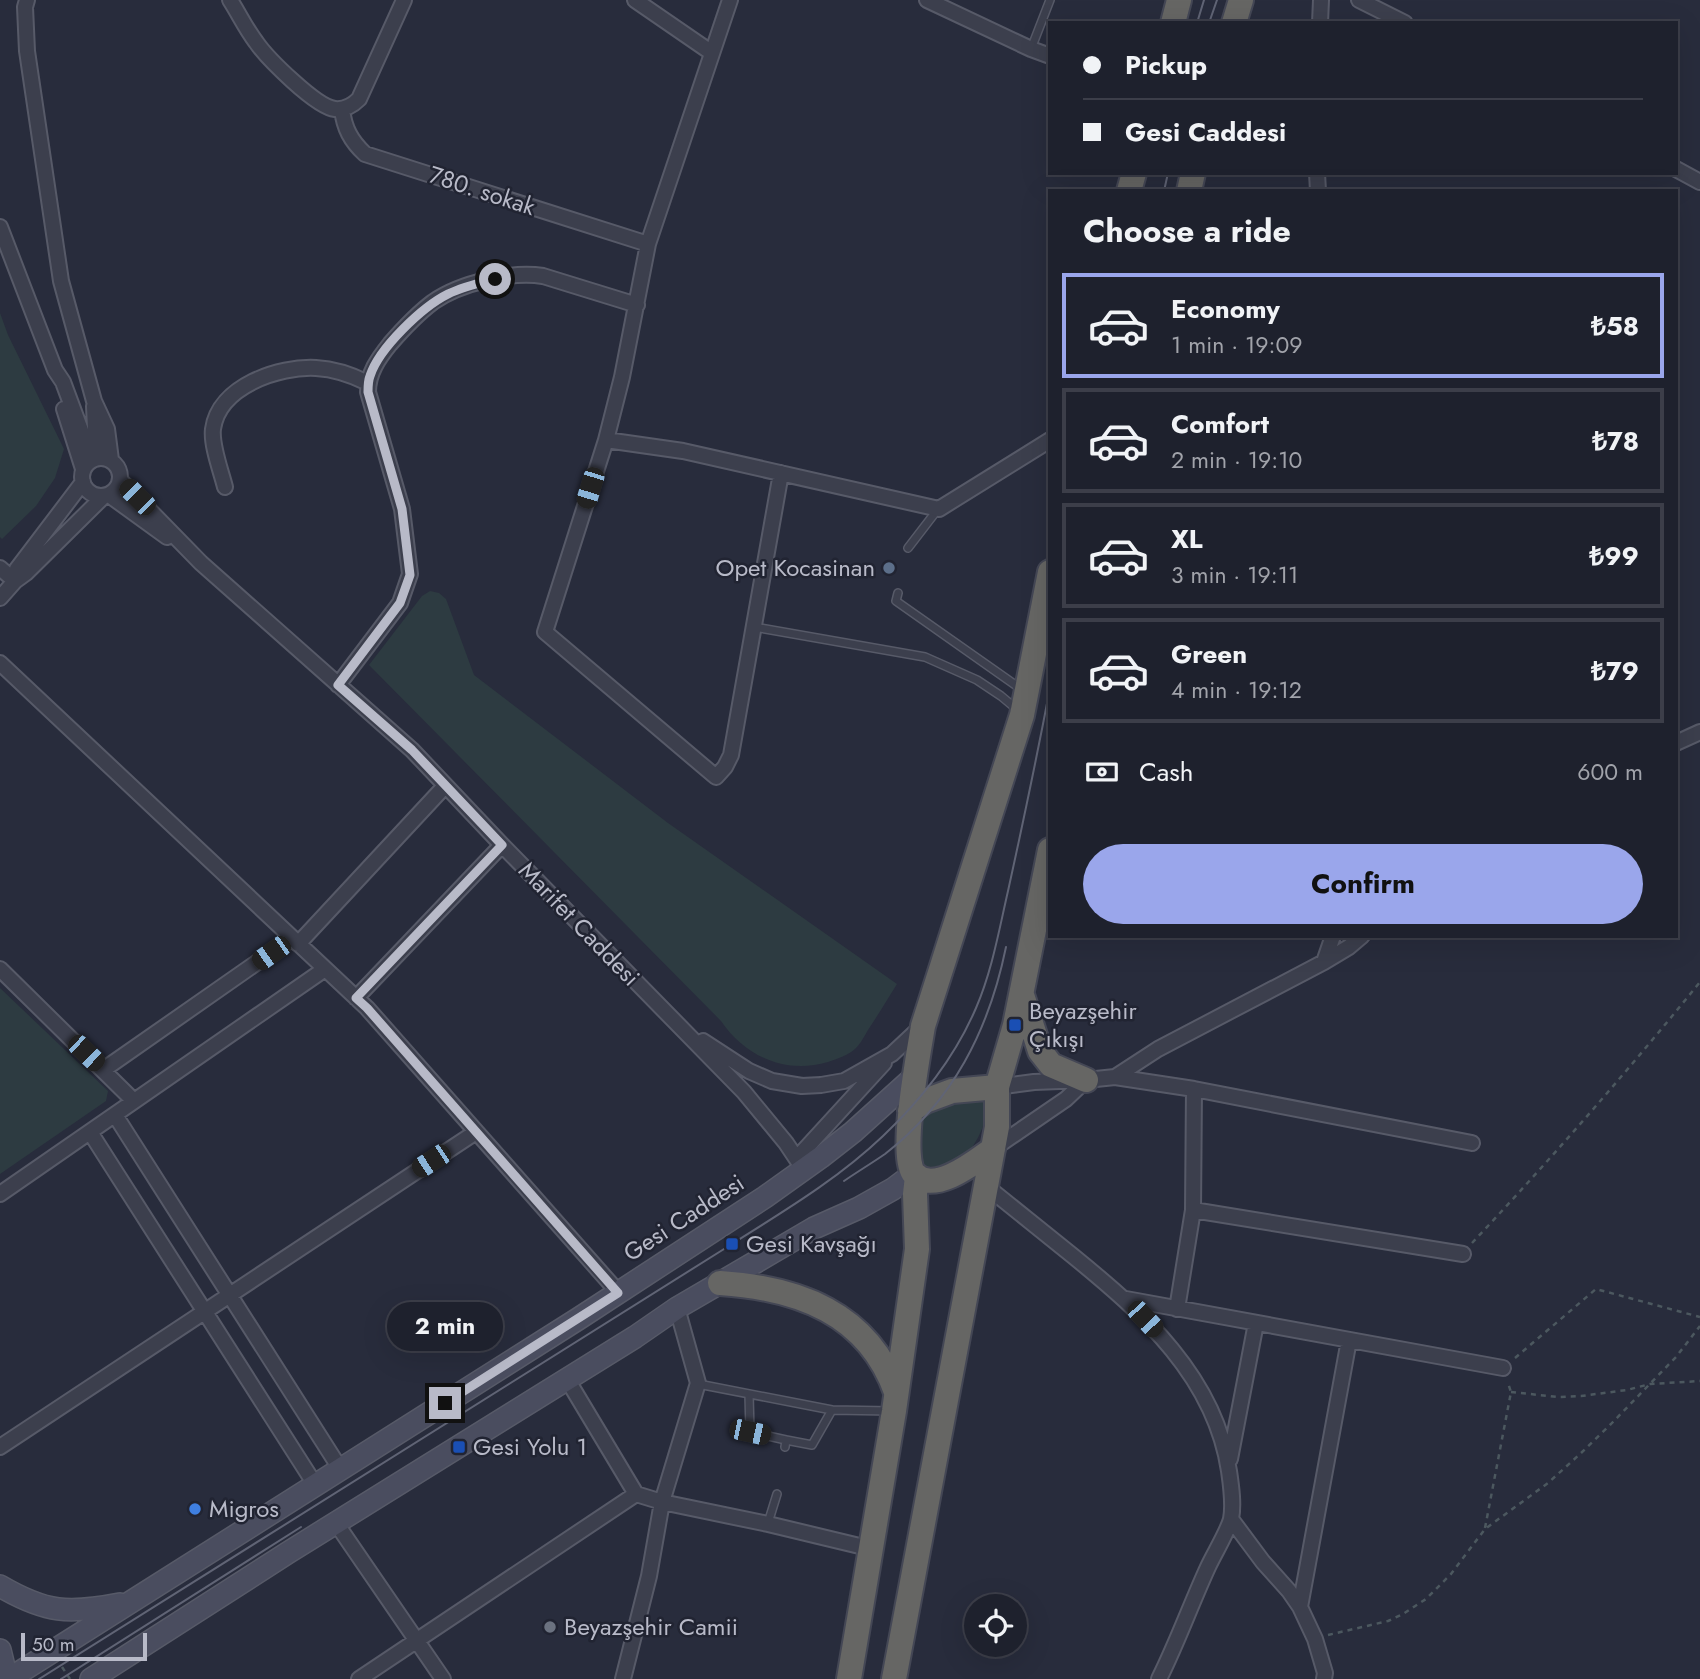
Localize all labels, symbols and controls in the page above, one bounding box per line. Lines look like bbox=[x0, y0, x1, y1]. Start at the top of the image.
text: Pickup bbox=[1125, 46, 1207, 84]
text: Gesi Caddesi bbox=[1125, 113, 1286, 151]
street label: 780. sokak bbox=[424, 157, 540, 224]
text: Choose a ride bbox=[1083, 208, 1291, 254]
route start bbox=[479, 263, 511, 295]
text: Economy bbox=[1171, 290, 1280, 328]
icon: car bbox=[1087, 294, 1150, 357]
text: ₺58 bbox=[1591, 307, 1639, 345]
text: 1 min · 19:09 bbox=[1171, 328, 1303, 362]
text: Comfort bbox=[1171, 405, 1269, 443]
icon: car bbox=[1087, 409, 1150, 472]
text: ₺78 bbox=[1592, 422, 1639, 460]
text: 2 min · 19:10 bbox=[1171, 443, 1302, 477]
car bbox=[574, 465, 607, 511]
car bbox=[115, 475, 160, 519]
text: XL bbox=[1171, 520, 1203, 558]
icon: car bbox=[1087, 524, 1150, 587]
text: ₺99 bbox=[1589, 537, 1639, 575]
place label: Opet Kocasinan bbox=[715, 550, 875, 585]
text: 3 min · 19:11 bbox=[1171, 558, 1298, 592]
marker: Opet Kocasinan bbox=[881, 560, 897, 576]
text: Green bbox=[1171, 635, 1247, 673]
icon: car bbox=[1087, 639, 1150, 702]
text: ₺79 bbox=[1591, 652, 1639, 690]
text: 4 min · 19:12 bbox=[1171, 673, 1302, 707]
icon: cash bbox=[1083, 753, 1121, 791]
text: Cash bbox=[1139, 753, 1193, 791]
text: 600 m bbox=[1577, 755, 1643, 789]
button: Confirm bbox=[1083, 844, 1643, 924]
street label: Marifet Caddesi bbox=[511, 853, 648, 994]
car bbox=[248, 932, 295, 974]
place label: Beyazşehir Çıkışı bbox=[1029, 993, 1137, 1056]
marker: Beyazşehir Çıkışı bbox=[1007, 1017, 1023, 1033]
car bbox=[64, 1031, 109, 1075]
car bbox=[408, 1141, 455, 1181]
street label: Gesi Caddesi bbox=[616, 1165, 751, 1270]
place label: Gesi Kavşağı bbox=[746, 1226, 877, 1261]
marker: Gesi Kavşağı bbox=[724, 1236, 740, 1252]
car bbox=[1123, 1296, 1168, 1342]
callout: 2 min bbox=[387, 1302, 503, 1350]
text: 2 min bbox=[415, 1309, 475, 1343]
route end bbox=[429, 1387, 461, 1419]
car bbox=[728, 1417, 773, 1447]
place label: Gesi Yolu 1 bbox=[473, 1429, 587, 1464]
marker: Gesi Yolu 1 bbox=[451, 1439, 467, 1455]
place label: Migros bbox=[209, 1491, 279, 1526]
marker: Migros bbox=[187, 1501, 203, 1517]
map controls bbox=[964, 1594, 1027, 1657]
button: locate bbox=[964, 1594, 1027, 1657]
place label: Beyazşehir Camii bbox=[564, 1609, 738, 1644]
marker: Beyazşehir Camii bbox=[542, 1619, 558, 1635]
scale bar bbox=[21, 1630, 147, 1662]
text: 50 m bbox=[32, 1631, 75, 1658]

